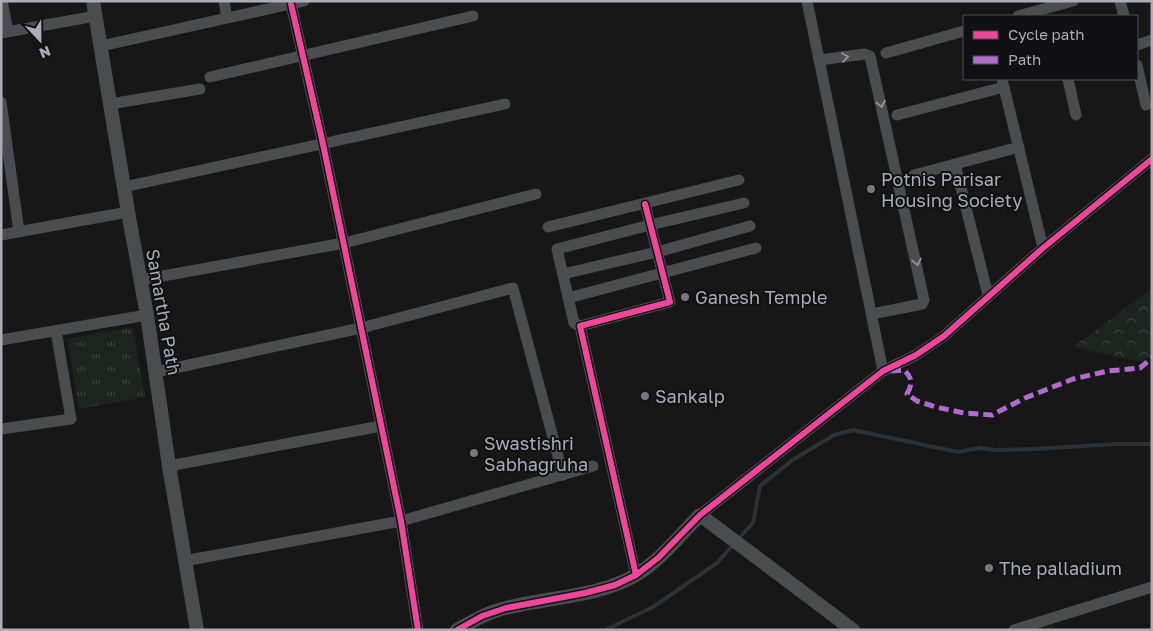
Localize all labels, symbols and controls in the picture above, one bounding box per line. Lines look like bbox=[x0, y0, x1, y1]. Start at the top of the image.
north arrow bbox=[15, 15, 65, 65]
legend bbox=[963, 15, 1138, 80]
text: Cycle path bbox=[1008, 25, 1084, 43]
text: N bbox=[37, 43, 53, 62]
text: Path bbox=[1008, 50, 1041, 68]
one-way arrow bbox=[841, 52, 849, 63]
one-way arrow bbox=[875, 99, 886, 108]
place label: Potnis Parisar Housing Society bbox=[881, 168, 1022, 211]
marker: Potnis Parisar Housing Society bbox=[865, 183, 877, 195]
street label: Samartha Path bbox=[142, 247, 186, 377]
one-way arrow bbox=[911, 258, 921, 267]
place label: Ganesh Temple bbox=[695, 286, 827, 308]
marker: Ganesh Temple bbox=[679, 291, 691, 303]
place label: Sankalp bbox=[655, 385, 725, 407]
marker: Sankalp bbox=[639, 390, 651, 402]
place label: Swastishri Sabhagruha bbox=[484, 432, 588, 475]
marker: Swastishri Sabhagruha bbox=[468, 447, 480, 459]
place label: The palladium bbox=[999, 557, 1122, 579]
marker: The palladium bbox=[983, 562, 995, 574]

